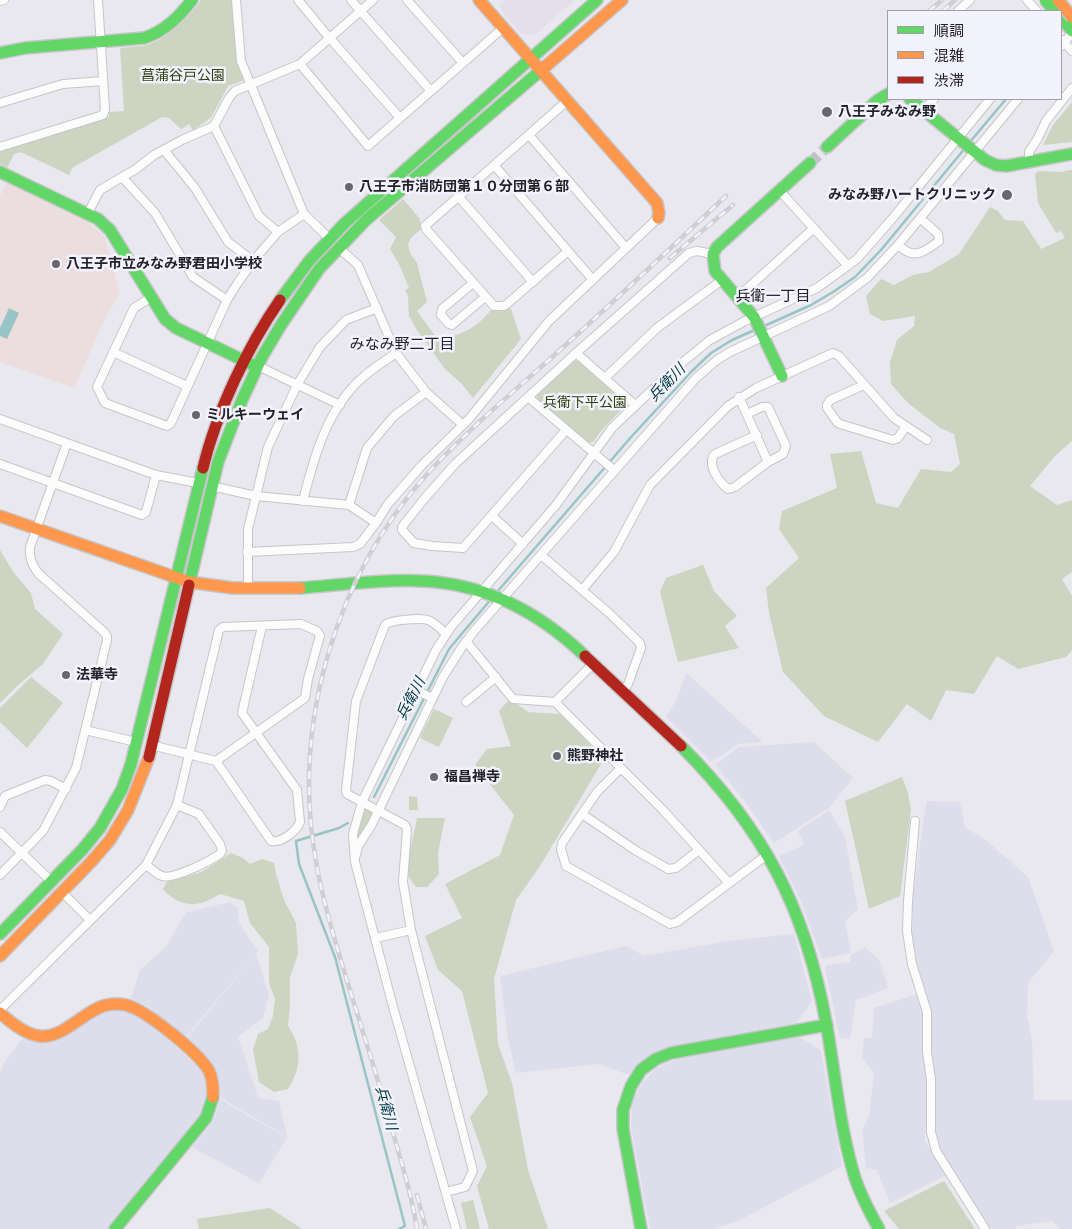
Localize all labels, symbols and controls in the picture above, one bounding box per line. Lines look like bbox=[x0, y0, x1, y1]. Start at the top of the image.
legend bbox=[887, 10, 1062, 100]
text: 順調 bbox=[934, 22, 964, 40]
text: 混雑 bbox=[934, 47, 964, 65]
park label: 菖蒲谷戸公園 bbox=[141, 68, 225, 84]
text: 渋滞 bbox=[934, 72, 964, 90]
place label: 八王子みなみ野 bbox=[838, 104, 936, 120]
marker: 八王子みなみ野 bbox=[820, 105, 834, 119]
place label: 八王子市消防団第１０分団第６部 bbox=[359, 179, 569, 195]
marker: 八王子市消防団第１０分団第６部 bbox=[343, 181, 355, 193]
place label: みなみ野ハートクリニック bbox=[828, 187, 996, 203]
marker: みなみ野ハートクリニック bbox=[1000, 188, 1014, 202]
place label: 八王子市立みなみ野君田小学校 bbox=[66, 256, 262, 272]
marker: 八王子市立みなみ野君田小学校 bbox=[50, 258, 62, 270]
district label: 兵衛一丁目 bbox=[736, 287, 810, 305]
district label: みなみ野二丁目 bbox=[350, 335, 454, 353]
water label: 兵衛川 bbox=[645, 361, 689, 405]
park label: 兵衛下平公園 bbox=[543, 395, 627, 411]
place label: ミルキーウェイ bbox=[206, 407, 304, 423]
marker: ミルキーウェイ bbox=[190, 409, 202, 421]
place label: 法華寺 bbox=[76, 667, 118, 683]
marker: 法華寺 bbox=[60, 669, 72, 681]
water label: 兵衛川 bbox=[393, 675, 429, 723]
place label: 熊野神社 bbox=[567, 748, 623, 764]
marker: 熊野神社 bbox=[551, 750, 563, 762]
place label: 福昌禅寺 bbox=[444, 769, 500, 785]
marker: 福昌禅寺 bbox=[428, 771, 440, 783]
water label: 兵衛川 bbox=[371, 1084, 401, 1132]

